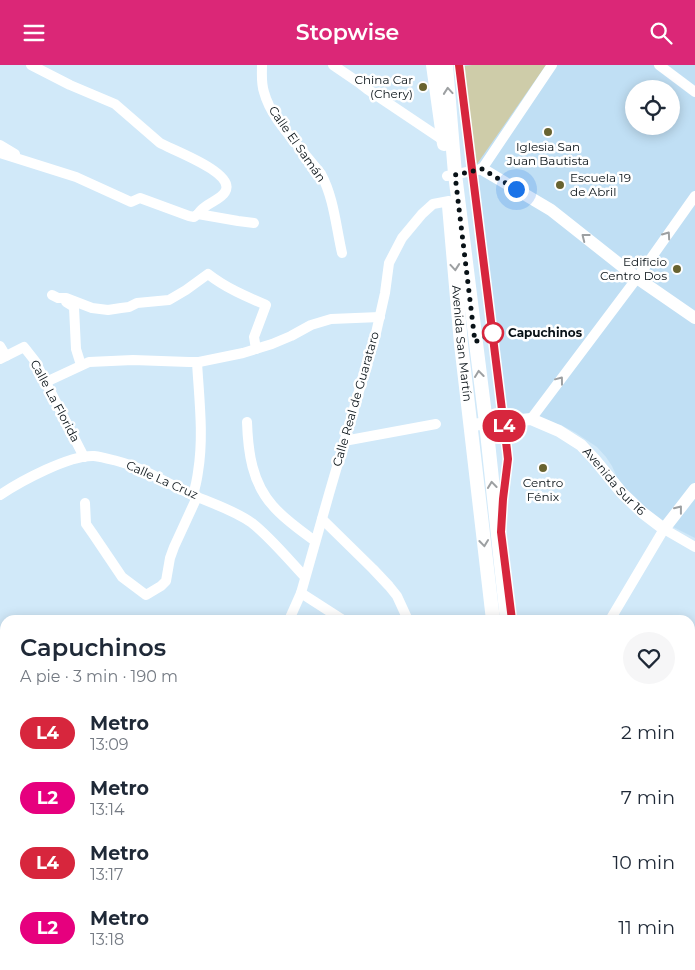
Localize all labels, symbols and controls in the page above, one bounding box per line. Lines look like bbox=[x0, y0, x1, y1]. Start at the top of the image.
icon: menu bbox=[20, 19, 48, 47]
text: Stopwise bbox=[296, 19, 399, 46]
icon: search bbox=[647, 19, 675, 47]
place label: China Car (Chery) bbox=[355, 72, 413, 101]
map controls bbox=[625, 80, 680, 135]
button: locate bbox=[625, 80, 680, 135]
marker: China Car (Chery) bbox=[417, 81, 429, 93]
one-way arrow bbox=[443, 87, 454, 95]
street label: Calle El Samán bbox=[266, 103, 329, 185]
marker: Iglesia San Juan Bautista bbox=[542, 126, 554, 138]
place label: Iglesia San Juan Bautista bbox=[506, 139, 589, 168]
place label: Escuela 19 de Abril bbox=[570, 170, 631, 199]
your location bbox=[504, 177, 529, 202]
marker: Escuela 19 de Abril bbox=[554, 179, 566, 191]
one-way arrow bbox=[661, 231, 670, 241]
one-way arrow bbox=[582, 235, 591, 243]
place label: Edificio Centro Dos bbox=[600, 254, 667, 283]
marker: Edificio Centro Dos bbox=[671, 263, 683, 275]
one-way arrow bbox=[449, 264, 460, 272]
street label: Avenida San Martín bbox=[449, 284, 476, 402]
marker: Capuchinos bbox=[482, 322, 504, 344]
place label: Capuchinos bbox=[508, 325, 583, 340]
street label: Calle Real de Guarataro bbox=[329, 330, 382, 468]
street label: Calle La Florida bbox=[27, 357, 83, 445]
one-way arrow bbox=[474, 370, 485, 378]
one-way arrow bbox=[555, 377, 563, 386]
line badge: L4 bbox=[482, 410, 526, 442]
text: L4 bbox=[493, 415, 515, 437]
street label: Avenida Sur 16 bbox=[580, 444, 649, 518]
street label: Calle La Cruz bbox=[124, 457, 200, 502]
marker: Centro Fénix bbox=[537, 462, 549, 474]
place label: Centro Fénix bbox=[523, 475, 563, 504]
one-way arrow bbox=[487, 480, 498, 488]
one-way arrow bbox=[674, 506, 682, 515]
one-way arrow bbox=[478, 539, 489, 547]
button: heart bbox=[623, 632, 675, 684]
text: Capuchinos bbox=[20, 633, 166, 662]
text: A pie · 3 min · 190 m bbox=[20, 667, 178, 686]
text: Metro bbox=[90, 712, 149, 735]
text: 2 min bbox=[621, 721, 675, 744]
text: L4 bbox=[36, 722, 59, 744]
text: 13:09 bbox=[90, 735, 129, 754]
text: Metro bbox=[90, 777, 149, 800]
text: 7 min bbox=[621, 786, 675, 809]
text: L2 bbox=[37, 787, 58, 809]
text: 13:14 bbox=[90, 800, 125, 819]
text: Metro bbox=[90, 842, 149, 865]
text: 10 min bbox=[612, 851, 675, 874]
text: L4 bbox=[36, 852, 59, 874]
text: 13:17 bbox=[90, 865, 123, 884]
text: Metro bbox=[90, 907, 149, 930]
text: 11 min bbox=[618, 916, 675, 939]
text: L2 bbox=[37, 917, 58, 939]
text: 13:18 bbox=[90, 930, 124, 949]

